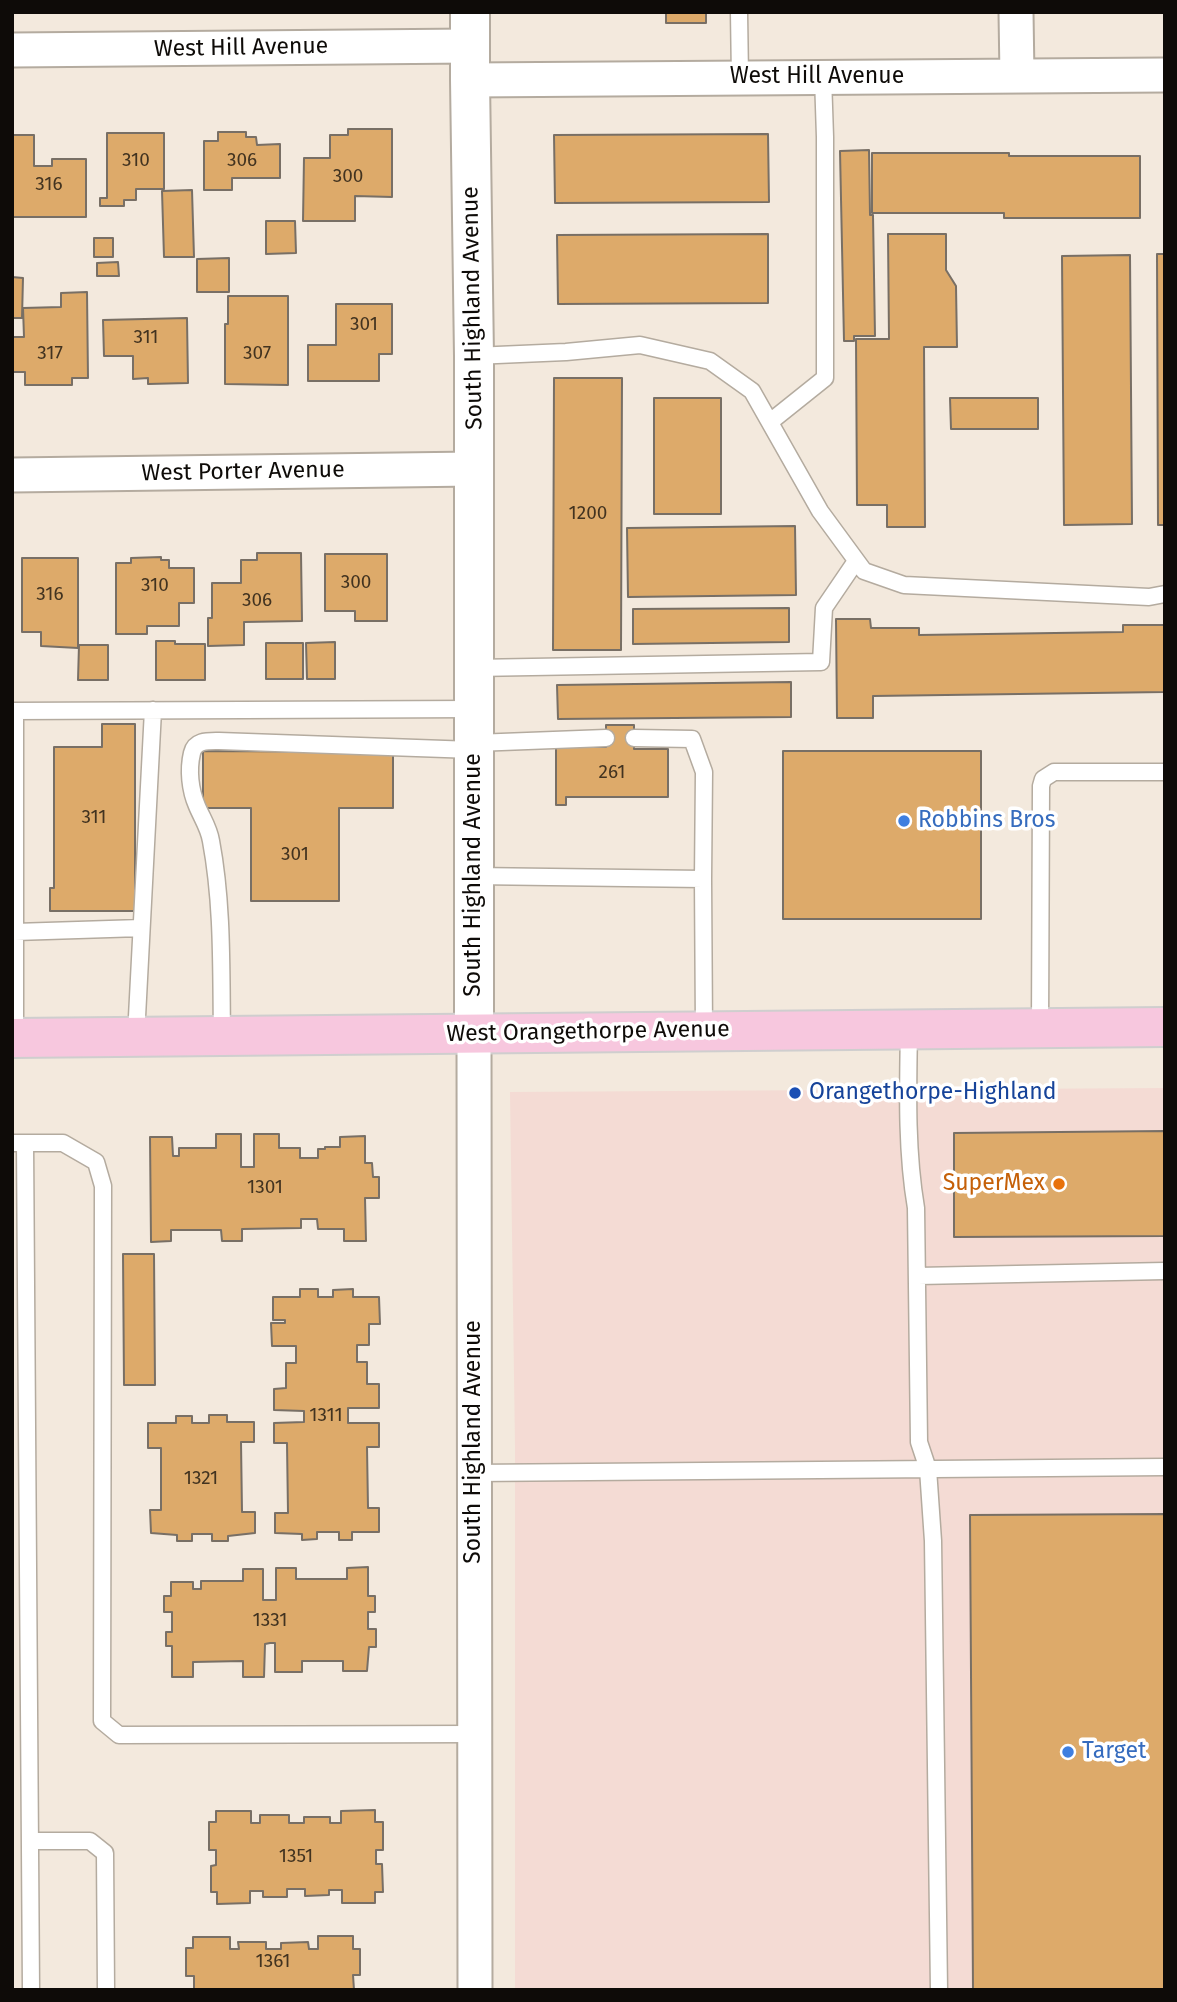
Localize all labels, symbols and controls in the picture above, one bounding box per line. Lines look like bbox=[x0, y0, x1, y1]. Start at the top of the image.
street label: West Hill Avenue bbox=[154, 33, 328, 63]
street label: West Hill Avenue bbox=[730, 63, 904, 91]
house number: 310 bbox=[122, 150, 150, 172]
house number: 306 bbox=[227, 150, 257, 172]
house number: 300 bbox=[333, 166, 363, 188]
house number: 316 bbox=[35, 174, 63, 196]
street label: South Highland Avenue bbox=[457, 186, 489, 430]
house number: 301 bbox=[350, 314, 378, 336]
house number: 311 bbox=[133, 327, 159, 349]
house number: 317 bbox=[37, 343, 63, 365]
house number: 307 bbox=[243, 343, 271, 365]
street label: West Porter Avenue bbox=[141, 456, 345, 488]
house number: 1200 bbox=[569, 503, 607, 525]
house number: 300 bbox=[341, 572, 371, 594]
house number: 310 bbox=[141, 575, 169, 597]
house number: 316 bbox=[36, 584, 64, 606]
house number: 306 bbox=[242, 590, 272, 612]
street label: South Highland Avenue bbox=[460, 753, 488, 997]
house number: 261 bbox=[599, 762, 625, 784]
house number: 311 bbox=[81, 807, 107, 829]
place label: Robbins Bros bbox=[918, 807, 1055, 835]
marker: Robbins Bros bbox=[896, 813, 912, 829]
house number: 301 bbox=[281, 844, 309, 866]
street label: West Orangethorpe Avenue bbox=[446, 1016, 730, 1048]
place label: Orangethorpe-Highland bbox=[809, 1079, 1057, 1107]
marker: Orangethorpe-Highland bbox=[787, 1085, 803, 1101]
place label: SuperMex bbox=[943, 1170, 1045, 1198]
marker: SuperMex bbox=[1051, 1176, 1067, 1192]
house number: 1301 bbox=[247, 1177, 283, 1199]
street label: South Highland Avenue bbox=[460, 1320, 488, 1564]
house number: 1311 bbox=[309, 1405, 343, 1427]
house number: 1321 bbox=[184, 1468, 218, 1490]
house number: 1331 bbox=[253, 1610, 287, 1632]
place label: Target bbox=[1082, 1738, 1146, 1766]
marker: Target bbox=[1060, 1744, 1076, 1760]
house number: 1351 bbox=[279, 1846, 313, 1868]
house number: 1361 bbox=[255, 1951, 291, 1973]

